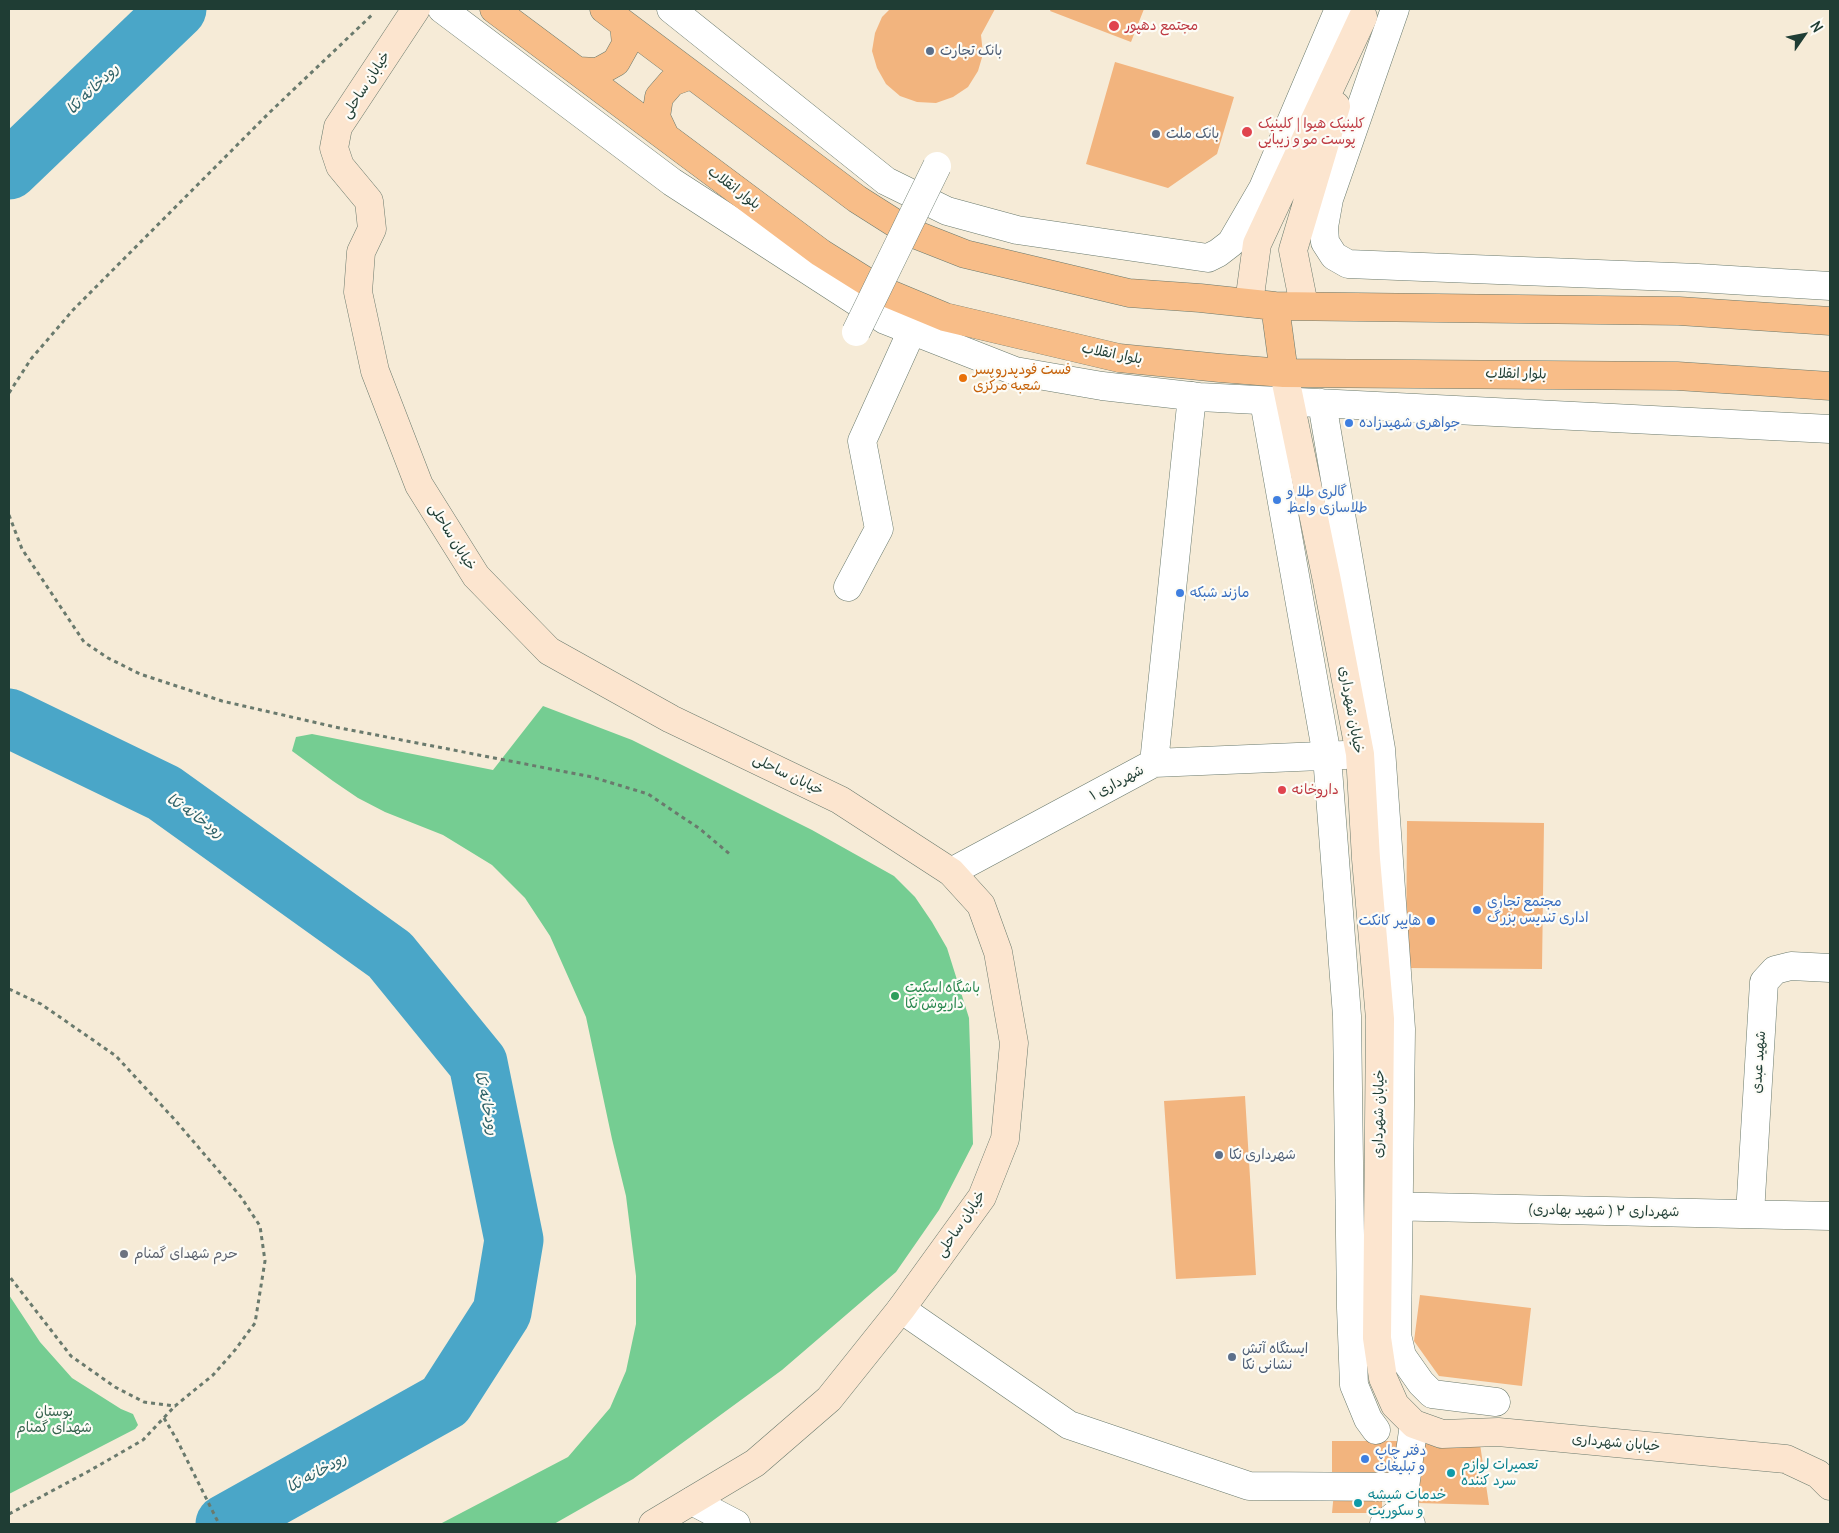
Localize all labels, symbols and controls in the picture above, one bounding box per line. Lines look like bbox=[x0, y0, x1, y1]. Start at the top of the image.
north arrow bbox=[1779, 10, 1829, 60]
place label: مجتمع دهپور bbox=[1125, 18, 1198, 34]
text: N bbox=[1806, 18, 1827, 36]
marker: مجتمع دهپور bbox=[1107, 19, 1121, 33]
place label: بانک تجارت bbox=[940, 43, 1002, 59]
marker: بانک تجارت bbox=[924, 45, 936, 57]
street label: خیابان ساحلی bbox=[338, 48, 394, 122]
water label: رودخانه نکا bbox=[63, 60, 123, 118]
place label: کلینیک هیوا | کلینیک پوست مو و زیبایی bbox=[1258, 116, 1365, 148]
marker: کلینیک هیوا | کلینیک پوست مو و زیبایی bbox=[1240, 125, 1254, 139]
place label: بانک ملت bbox=[1166, 126, 1219, 142]
marker: بانک ملت bbox=[1150, 128, 1162, 140]
street label: بلوار انقلاب bbox=[704, 163, 764, 213]
street label: بلوار انقلاب bbox=[1080, 340, 1144, 368]
place label: فست فودپدروپسر شعبه مرکزی bbox=[973, 362, 1071, 394]
street label: بلوار انقلاب bbox=[1485, 365, 1547, 383]
marker: فست فودپدروپسر شعبه مرکزی bbox=[957, 372, 969, 384]
place label: جواهری شهیدزاده bbox=[1359, 415, 1460, 431]
marker: جواهری شهیدزاده bbox=[1343, 417, 1355, 429]
place label: گالری طلا و طلاسازی واعظ bbox=[1287, 484, 1368, 516]
marker: گالری طلا و طلاسازی واعظ bbox=[1271, 494, 1283, 506]
street label: خیابان ساحلی bbox=[425, 500, 479, 574]
place label: مازند شبکه bbox=[1190, 585, 1249, 601]
marker: مازند شبکه bbox=[1174, 587, 1186, 599]
street label: خیابان شهرداری bbox=[1335, 665, 1367, 755]
street label: خیابان ساحلی bbox=[750, 751, 826, 799]
street label: شهرداری ۱ bbox=[1087, 762, 1147, 804]
place label: داروخانه bbox=[1292, 782, 1339, 798]
marker: داروخانه bbox=[1276, 784, 1288, 796]
water label: رودخانه نکا bbox=[163, 790, 227, 842]
place label: مجتمع تجاری اداری تندیس بزرگ bbox=[1487, 894, 1589, 926]
marker: مجتمع تجاری اداری تندیس بزرگ bbox=[1471, 904, 1483, 916]
place label: هایپر کانکت bbox=[1359, 913, 1421, 929]
marker: هایپر کانکت bbox=[1425, 915, 1437, 927]
place label: باشگاه اسکیت داریوش نکا bbox=[905, 980, 980, 1012]
marker: باشگاه اسکیت داریوش نکا bbox=[889, 990, 901, 1002]
street label: شهید عبدی bbox=[1748, 1030, 1770, 1094]
water label: رودخانه نکا bbox=[470, 1069, 502, 1137]
street label: خیابان شهرداری bbox=[1370, 1070, 1388, 1158]
place label: شهرداری نکا bbox=[1229, 1147, 1296, 1163]
marker: شهرداری نکا bbox=[1213, 1149, 1225, 1161]
street label: خیابان ساحلی bbox=[933, 1188, 989, 1260]
street label: شهرداری ۲ ( شهید بهادری) bbox=[1528, 1201, 1680, 1221]
place label: حرم شهدای گمنام bbox=[134, 1246, 238, 1262]
marker: حرم شهدای گمنام bbox=[118, 1248, 130, 1260]
place label: ایستگاه آتش نشانی نکا bbox=[1242, 1341, 1308, 1374]
marker: ایستگاه آتش نشانی نکا bbox=[1226, 1351, 1238, 1363]
park label: بوستان شهدای گمنام bbox=[16, 1404, 92, 1436]
street label: خیابان شهرداری bbox=[1571, 1431, 1661, 1455]
place label: دفتر چاپ و تبلیغات bbox=[1375, 1443, 1426, 1475]
water label: رودخانه نکا bbox=[284, 1449, 350, 1497]
marker: دفتر چاپ و تبلیغات bbox=[1359, 1453, 1371, 1465]
place label: تعمیرات لوازم سرد کننده bbox=[1461, 1457, 1538, 1490]
marker: تعمیرات لوازم سرد کننده bbox=[1445, 1467, 1457, 1479]
place label: خدمات شیشه و سکوریت bbox=[1368, 1487, 1446, 1520]
marker: خدمات شیشه و سکوریت bbox=[1352, 1497, 1364, 1509]

